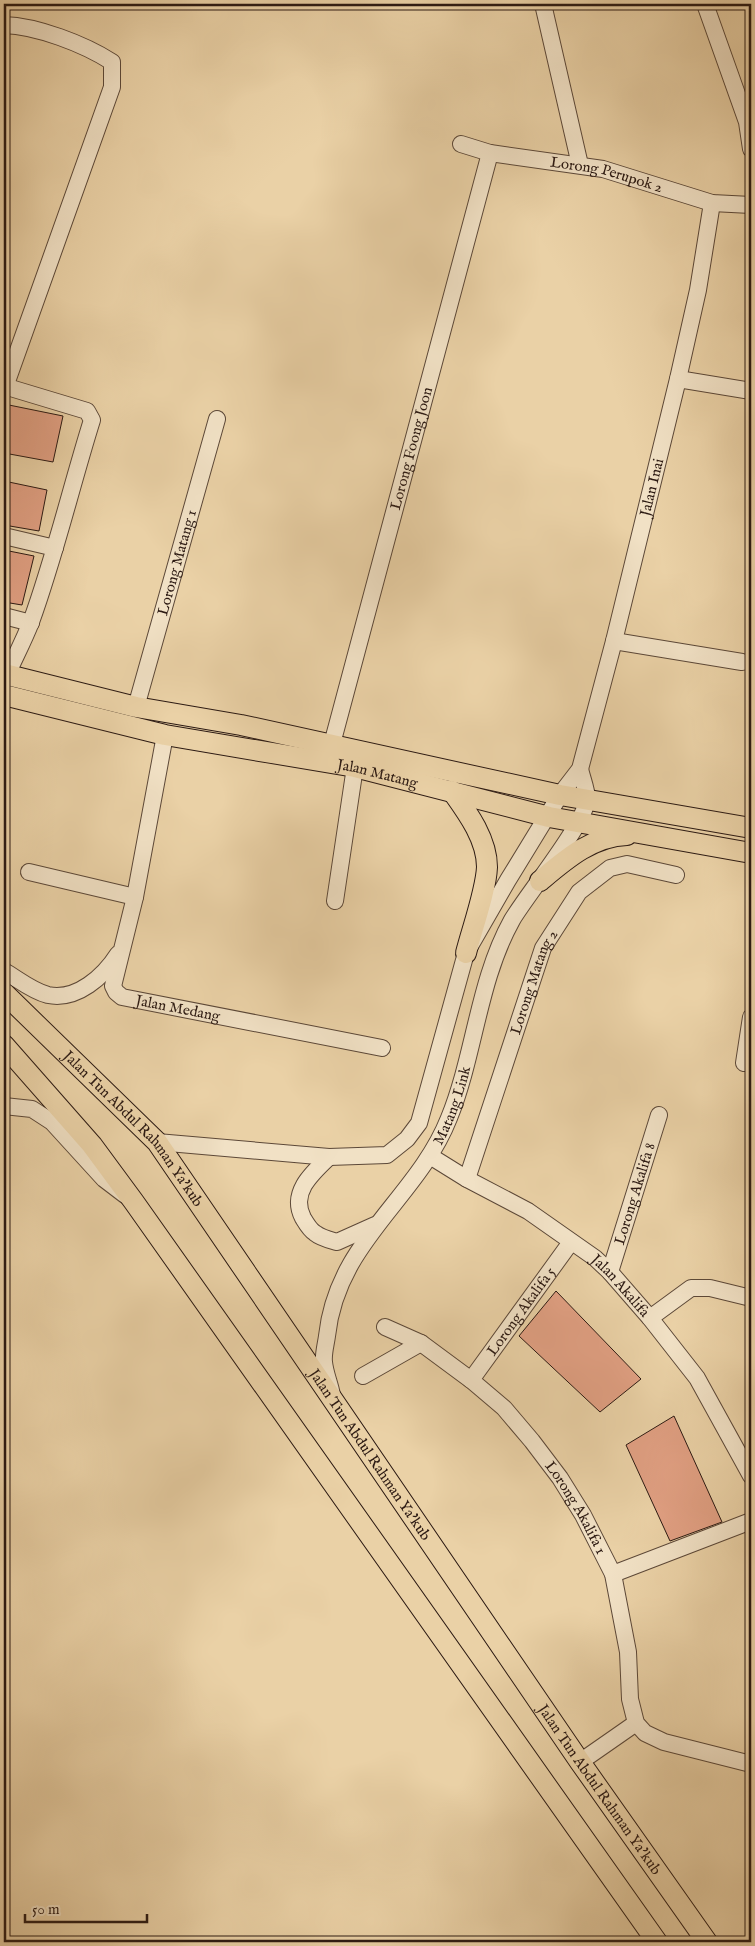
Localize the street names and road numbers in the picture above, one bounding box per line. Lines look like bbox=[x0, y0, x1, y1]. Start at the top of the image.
street label: Lorong Perupok 2 bbox=[549, 152, 665, 197]
street label: Lorong Foong Joon bbox=[385, 385, 437, 512]
street label: Jalan Inai bbox=[635, 456, 668, 520]
street label: Lorong Matang 1 bbox=[153, 508, 201, 618]
street label: Jalan Matang bbox=[334, 754, 421, 793]
street label: Lorong Matang 2 bbox=[506, 926, 562, 1037]
street label: Jalan Medang bbox=[132, 990, 223, 1026]
street label: Jalan Tun Abdul Rahman Ya'kub bbox=[58, 1045, 208, 1210]
street label: Matang Link bbox=[428, 1063, 475, 1148]
street label: Lorong Akalifa 8 bbox=[610, 1140, 659, 1247]
street label: Jalan Akalifa bbox=[586, 1249, 655, 1321]
street label: Lorong Akalifa 5 bbox=[482, 1263, 560, 1359]
street label: Jalan Tun Abdul Rahman Ya'kub bbox=[304, 1364, 435, 1544]
street label: Lorong Akalifa 1 bbox=[541, 1457, 611, 1557]
street label: Jalan Tun Abdul Rahman Ya'kub bbox=[533, 1699, 666, 1878]

